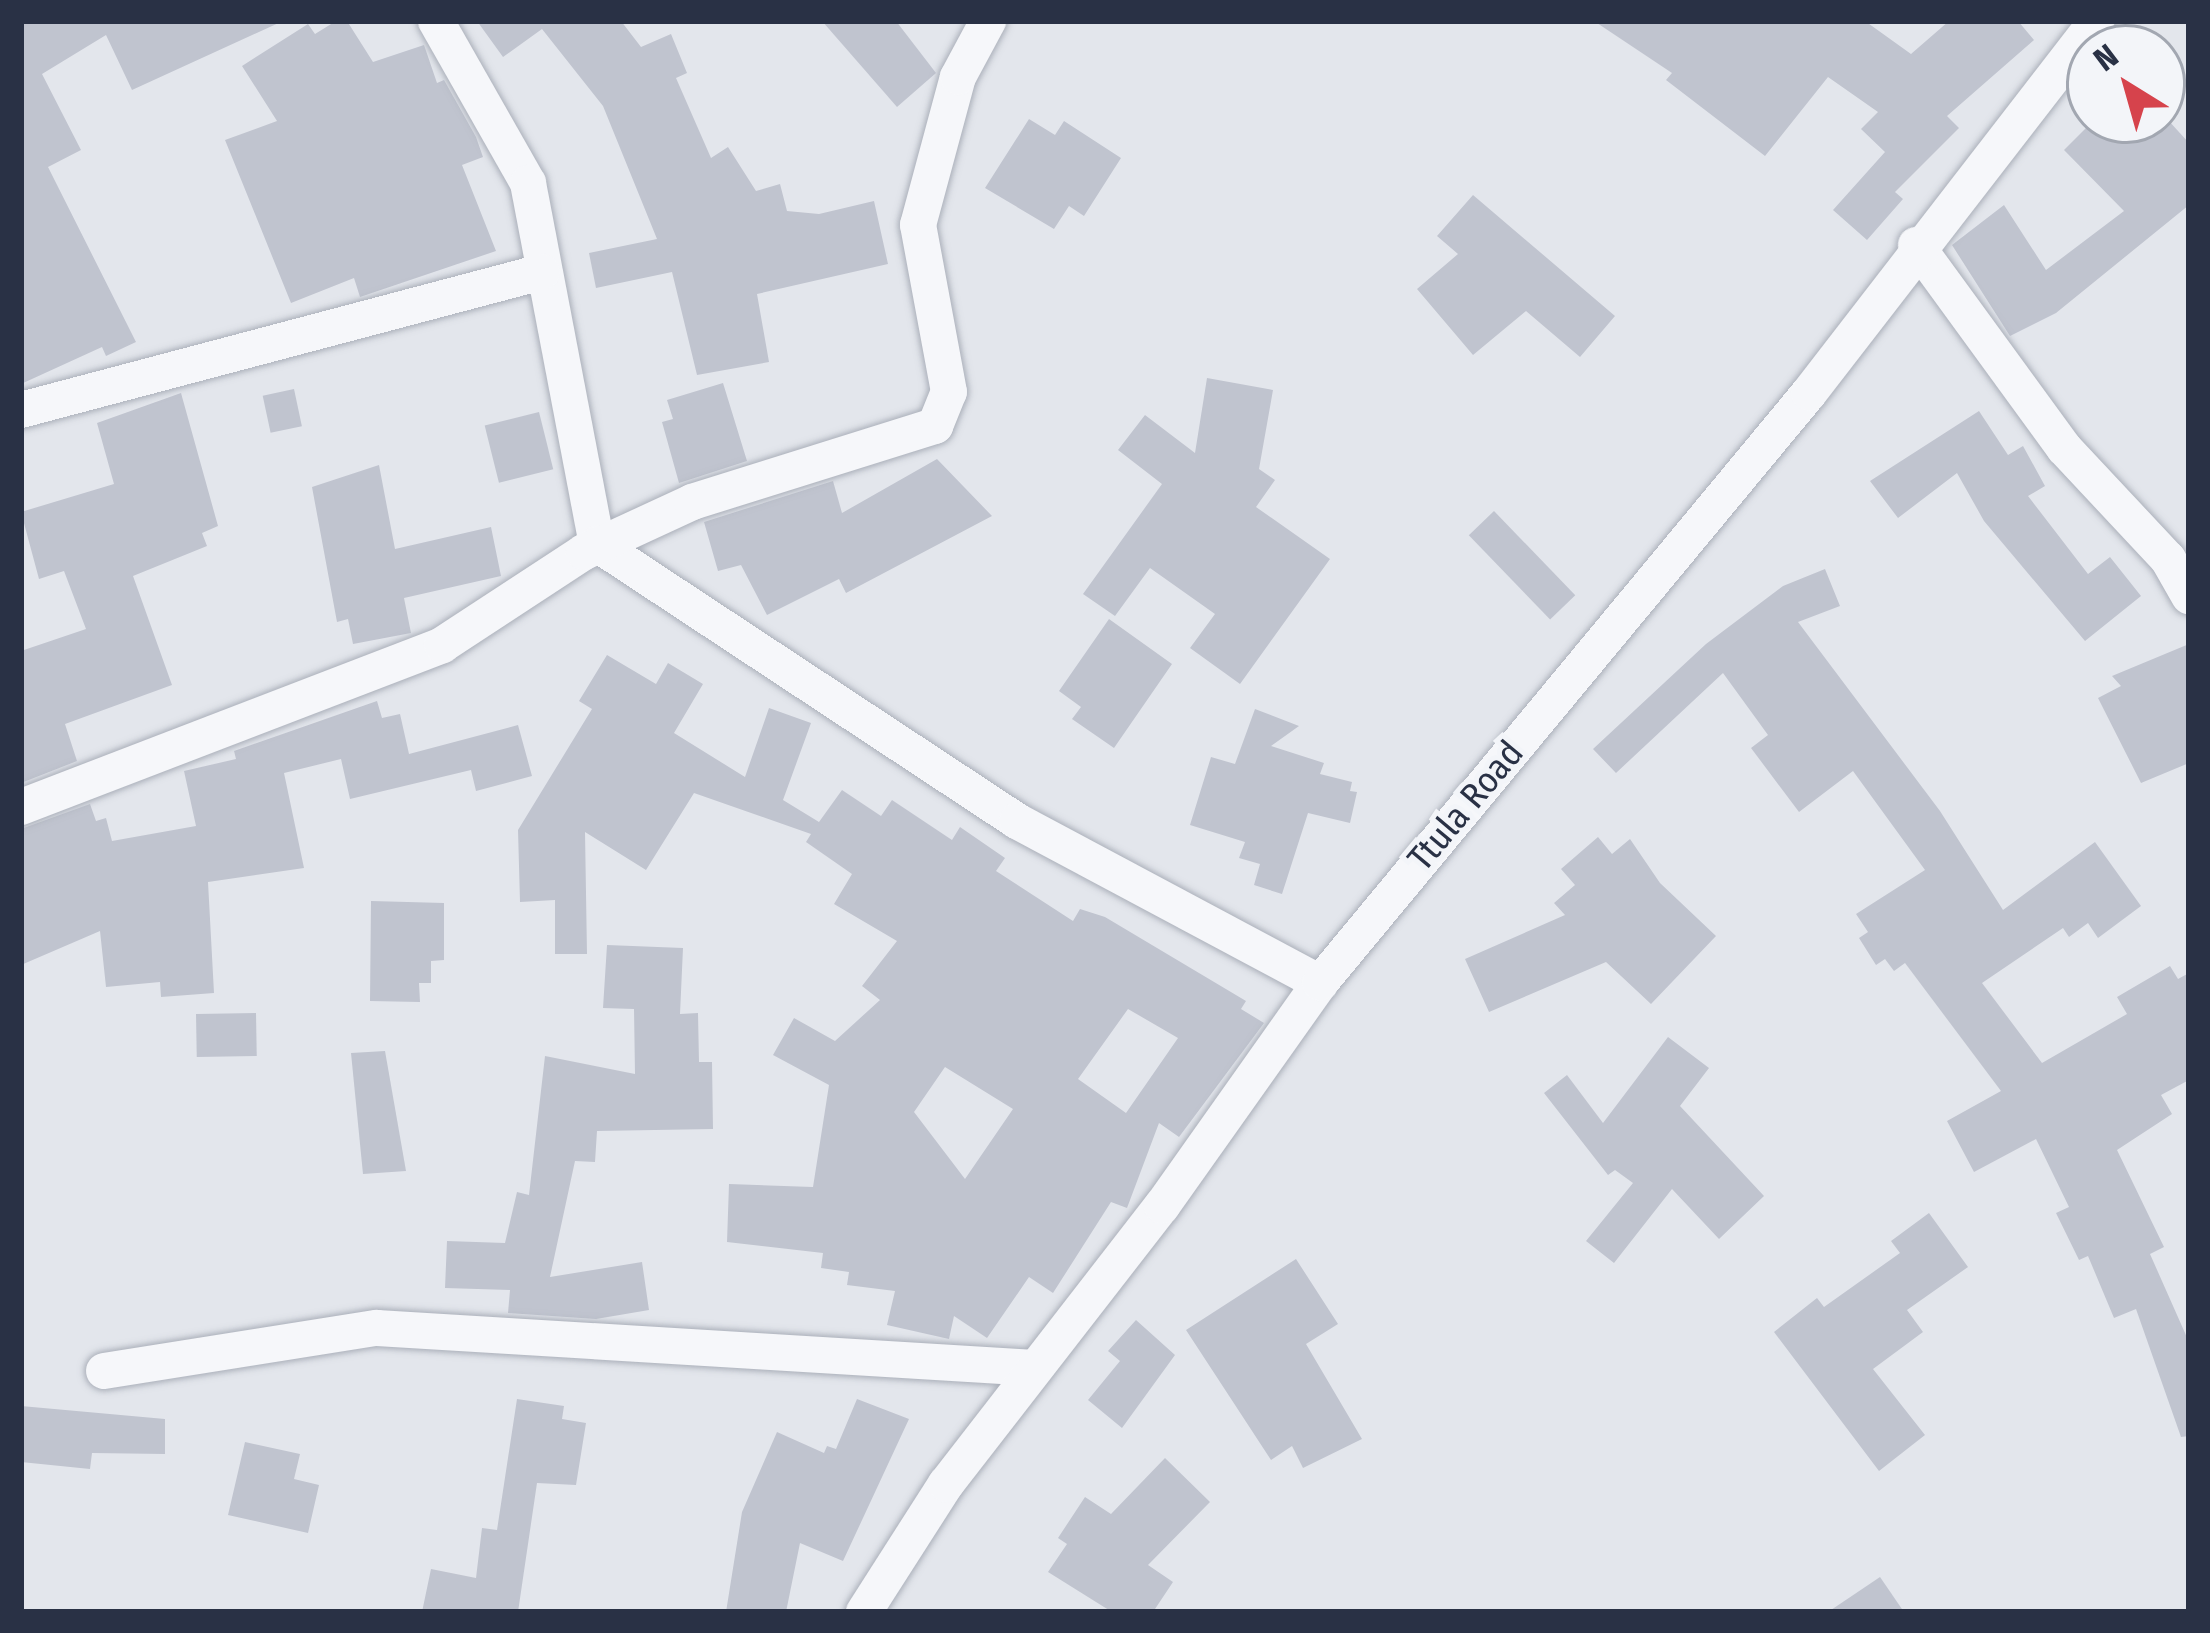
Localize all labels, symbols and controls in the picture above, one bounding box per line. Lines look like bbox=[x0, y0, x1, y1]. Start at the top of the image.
north arrow bbox=[2066, 24, 2186, 144]
text: N bbox=[2086, 36, 2126, 80]
street label: Ttula Road bbox=[1399, 732, 1533, 880]

